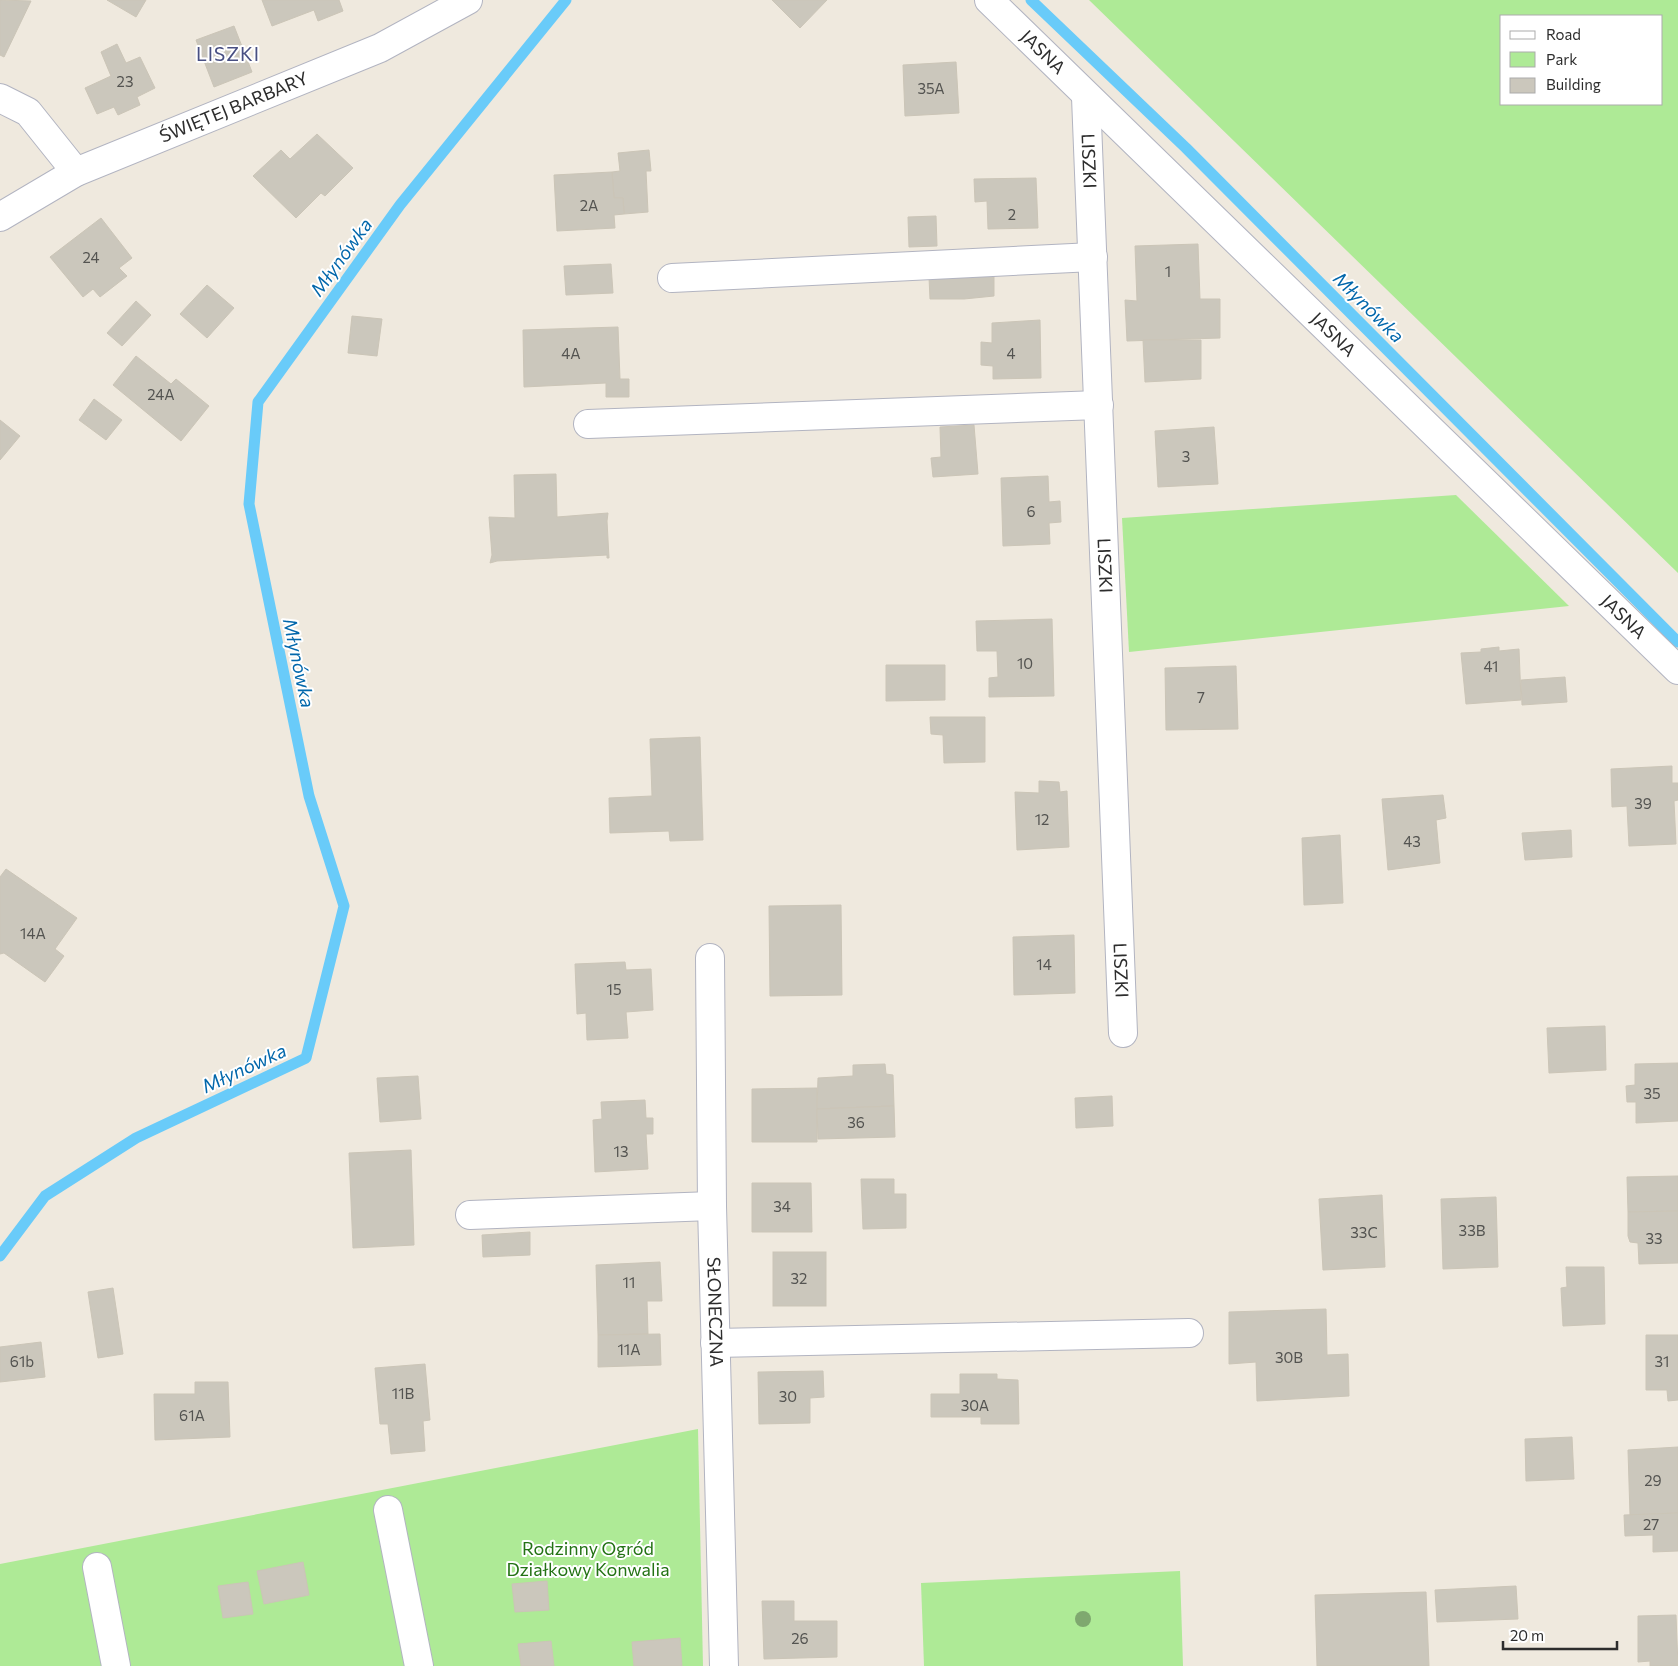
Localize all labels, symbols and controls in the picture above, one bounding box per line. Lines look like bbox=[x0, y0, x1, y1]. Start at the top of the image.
legend bbox=[1500, 15, 1663, 105]
street label: JASNA bbox=[1016, 25, 1071, 78]
text: Road bbox=[1546, 25, 1581, 43]
district label: LISZKI bbox=[196, 42, 260, 65]
text: Park bbox=[1546, 50, 1577, 68]
street label: ŚWIĘTEJ BARBARY bbox=[156, 66, 311, 147]
house number: 23 bbox=[117, 72, 133, 90]
text: Building bbox=[1546, 75, 1601, 93]
house number: 35A bbox=[917, 79, 945, 97]
street label: LISZKI bbox=[1077, 133, 1102, 189]
house number: 2A bbox=[580, 196, 598, 214]
house number: 2 bbox=[1008, 205, 1016, 223]
water label: Młynówka bbox=[305, 213, 377, 300]
house number: 24 bbox=[82, 248, 100, 266]
house number: 1 bbox=[1165, 262, 1171, 280]
water label: Młynówka bbox=[1329, 266, 1410, 347]
street label: JASNA bbox=[1307, 307, 1361, 361]
house number: 4A bbox=[561, 344, 581, 362]
house number: 4 bbox=[1007, 344, 1016, 362]
house number: 24A bbox=[147, 385, 175, 403]
house number: 3 bbox=[1182, 447, 1190, 465]
house number: 6 bbox=[1026, 502, 1036, 520]
street label: LISZKI bbox=[1093, 538, 1118, 594]
street label: JASNA bbox=[1597, 589, 1651, 643]
water label: Młynówka bbox=[279, 616, 320, 710]
house number: 10 bbox=[1017, 654, 1033, 672]
house number: 41 bbox=[1484, 657, 1498, 675]
house number: 7 bbox=[1197, 688, 1205, 706]
house number: 39 bbox=[1634, 794, 1652, 812]
house number: 12 bbox=[1035, 810, 1049, 828]
house number: 43 bbox=[1403, 832, 1421, 850]
house number: 14A bbox=[20, 924, 46, 942]
street label: LISZKI bbox=[1109, 942, 1134, 998]
house number: 14 bbox=[1036, 955, 1052, 973]
house number: 15 bbox=[606, 980, 622, 998]
water label: Młynówka bbox=[198, 1038, 290, 1097]
house number: 35 bbox=[1643, 1084, 1661, 1102]
house number: 36 bbox=[847, 1113, 865, 1131]
house number: 13 bbox=[614, 1142, 628, 1160]
house number: 34 bbox=[773, 1197, 791, 1215]
house number: 33B bbox=[1459, 1221, 1486, 1239]
house number: 33C bbox=[1350, 1223, 1378, 1241]
house number: 33 bbox=[1645, 1229, 1663, 1247]
street label: SŁONECZNA bbox=[703, 1257, 728, 1367]
house number: 32 bbox=[791, 1269, 807, 1287]
house number: 11 bbox=[623, 1273, 635, 1291]
house number: 11A bbox=[617, 1340, 641, 1358]
house number: 30B bbox=[1275, 1348, 1303, 1366]
house number: 61b bbox=[10, 1352, 34, 1370]
house number: 31 bbox=[1655, 1352, 1669, 1370]
house number: 11B bbox=[392, 1384, 415, 1402]
house number: 30 bbox=[779, 1387, 797, 1405]
house number: 30A bbox=[961, 1396, 989, 1414]
house number: 61A bbox=[179, 1406, 205, 1424]
house number: 29 bbox=[1644, 1471, 1662, 1489]
house number: 27 bbox=[1643, 1515, 1659, 1533]
park label: Rodzinny Ogród Działkowy Konwalia bbox=[506, 1537, 670, 1580]
scale bar bbox=[1503, 1618, 1617, 1650]
text: 20 m bbox=[1510, 1626, 1544, 1644]
house number: 26 bbox=[791, 1629, 809, 1647]

